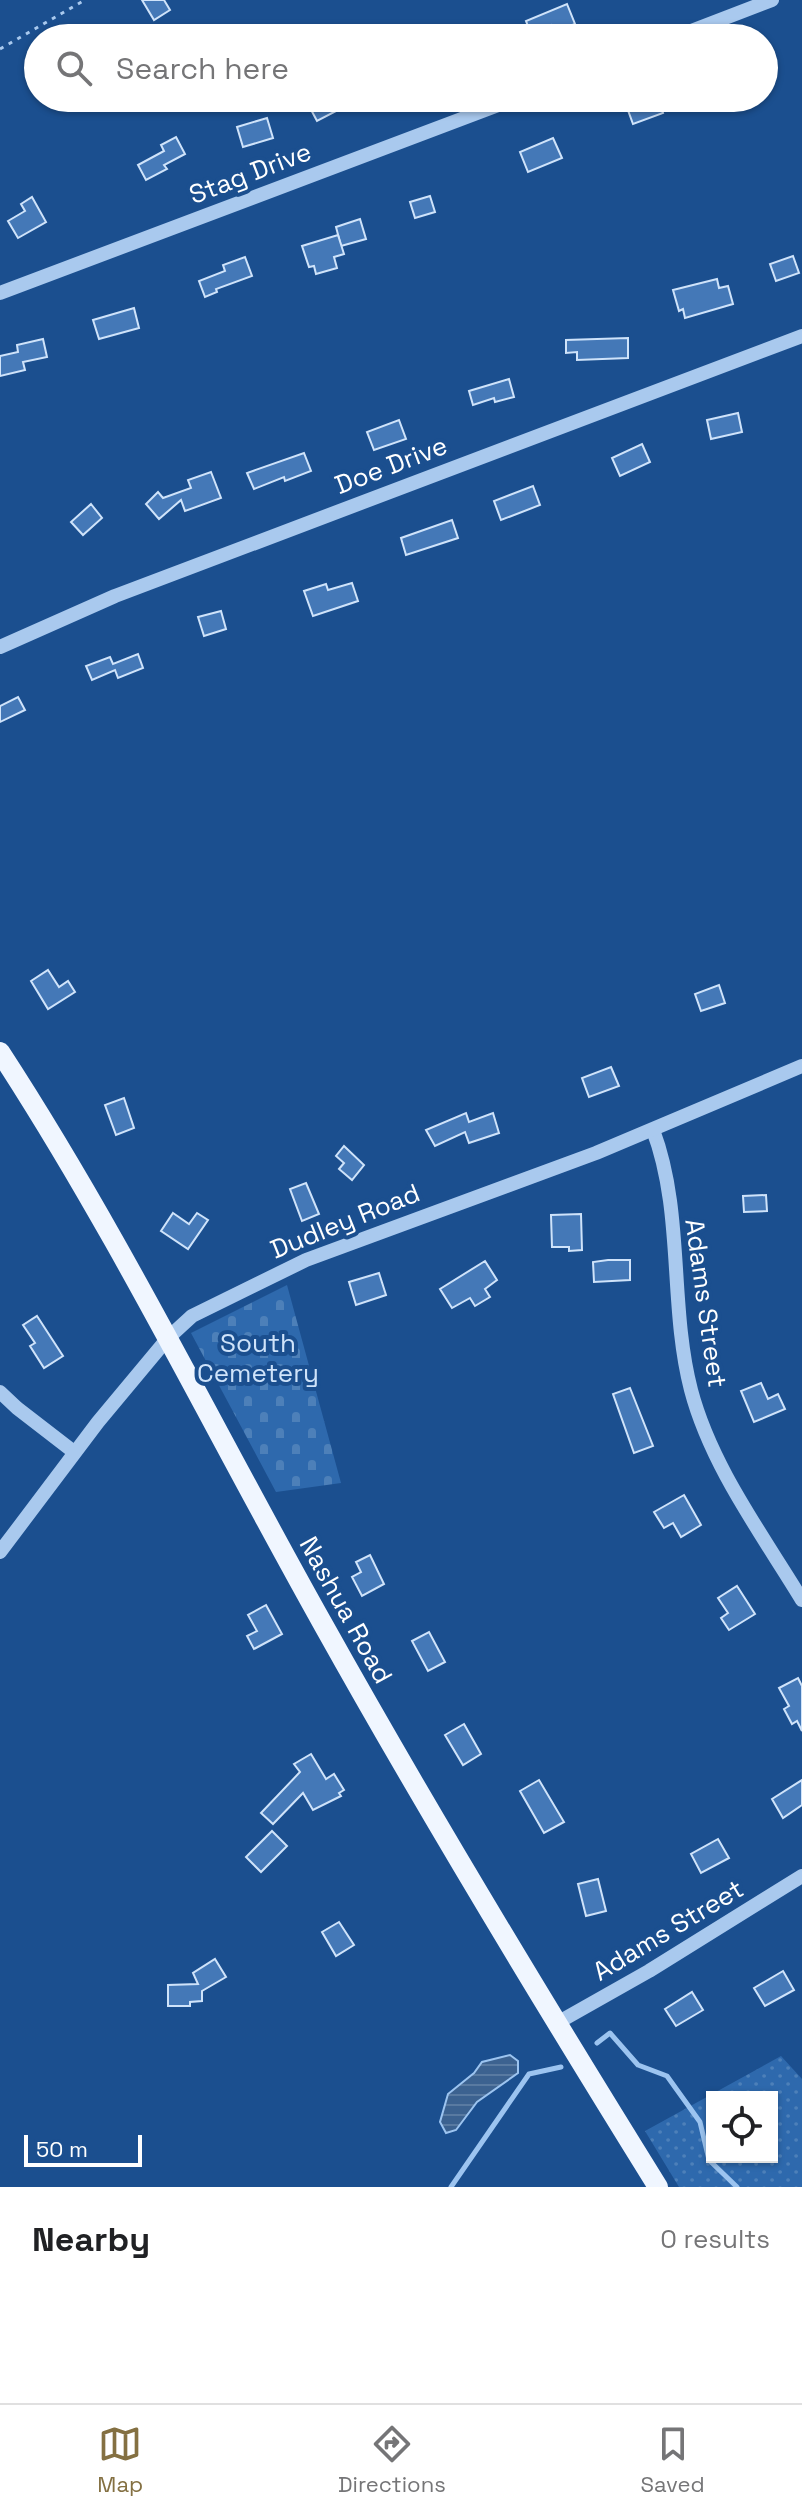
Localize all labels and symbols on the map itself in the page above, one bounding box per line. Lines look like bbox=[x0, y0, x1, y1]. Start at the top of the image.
street label: Stag Drive bbox=[184, 134, 316, 212]
street label: Doe Drive bbox=[330, 428, 452, 502]
street label: Dudley Road bbox=[265, 1176, 425, 1266]
street label: Adams Street bbox=[677, 1216, 735, 1390]
park label: South Cemetery bbox=[197, 1326, 319, 1390]
street label: Nashua Road bbox=[292, 1531, 400, 1689]
street label: Adams Street bbox=[586, 1872, 750, 1988]
scale bar bbox=[24, 2131, 142, 2167]

